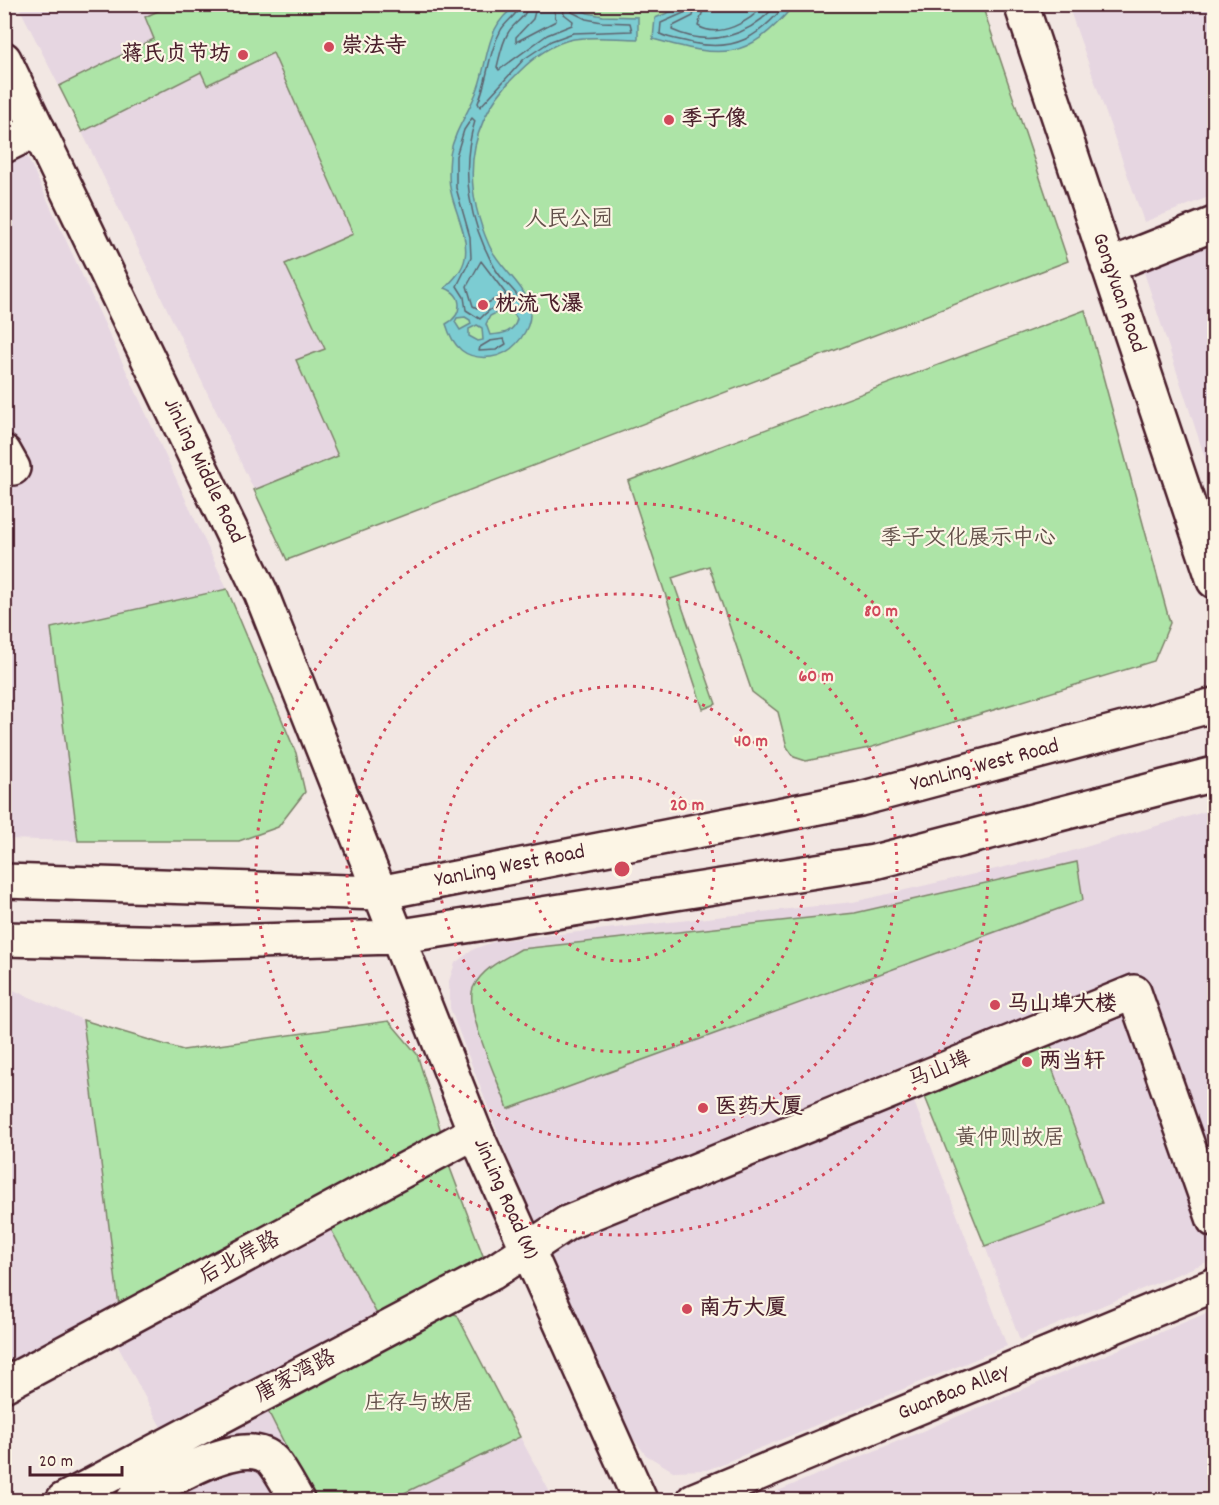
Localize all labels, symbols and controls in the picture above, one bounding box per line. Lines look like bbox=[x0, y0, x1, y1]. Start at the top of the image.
place label: 崇法寺 bbox=[341, 32, 407, 63]
place label: 蒋氏贞节坊 bbox=[121, 40, 231, 71]
marker: 崇法寺 bbox=[322, 40, 336, 54]
marker: 蒋氏贞节坊 bbox=[236, 48, 250, 62]
place label: 季子像 bbox=[681, 105, 747, 136]
marker: 季子像 bbox=[662, 113, 676, 127]
park label: 人民公园 bbox=[525, 205, 613, 236]
street label: GongYuan Road bbox=[1083, 229, 1153, 357]
place label: 枕流飞瀑 bbox=[495, 290, 583, 321]
marker: 枕流飞瀑 bbox=[476, 298, 490, 312]
street label: JinLing Middle Road bbox=[154, 393, 252, 549]
park label: 季子文化展示中心 bbox=[880, 524, 1056, 555]
text: 80 m bbox=[864, 600, 898, 625]
text: 60 m bbox=[798, 665, 834, 690]
text: 40 m bbox=[734, 730, 768, 755]
street label: YanLing West Road bbox=[907, 731, 1063, 801]
text: 20 m bbox=[670, 794, 704, 819]
street label: YanLing West Road bbox=[432, 837, 588, 897]
centre of rings bbox=[612, 859, 632, 879]
place label: 马山埠大楼 bbox=[1007, 990, 1117, 1021]
marker: 马山埠大楼 bbox=[988, 998, 1002, 1012]
street label: 马山埠 bbox=[904, 1044, 976, 1098]
place label: 两当轩 bbox=[1039, 1047, 1105, 1078]
marker: 两当轩 bbox=[1020, 1055, 1034, 1069]
place label: 医药大厦 bbox=[715, 1093, 803, 1124]
marker: 医药大厦 bbox=[696, 1101, 710, 1115]
park label: 黄仲则故居 bbox=[955, 1124, 1065, 1155]
street label: JinLing Road (M) bbox=[464, 1133, 546, 1265]
street label: 后北岸路 bbox=[194, 1225, 286, 1293]
place label: 南方大厦 bbox=[699, 1294, 787, 1325]
marker: 南方大厦 bbox=[680, 1302, 694, 1316]
street label: 唐家湾路 bbox=[250, 1343, 342, 1411]
street label: GuanBao Alley bbox=[894, 1356, 1015, 1429]
park label: 庄存与故居 bbox=[364, 1389, 474, 1420]
scale bar bbox=[30, 1439, 122, 1477]
text: 20 m bbox=[39, 1450, 73, 1475]

